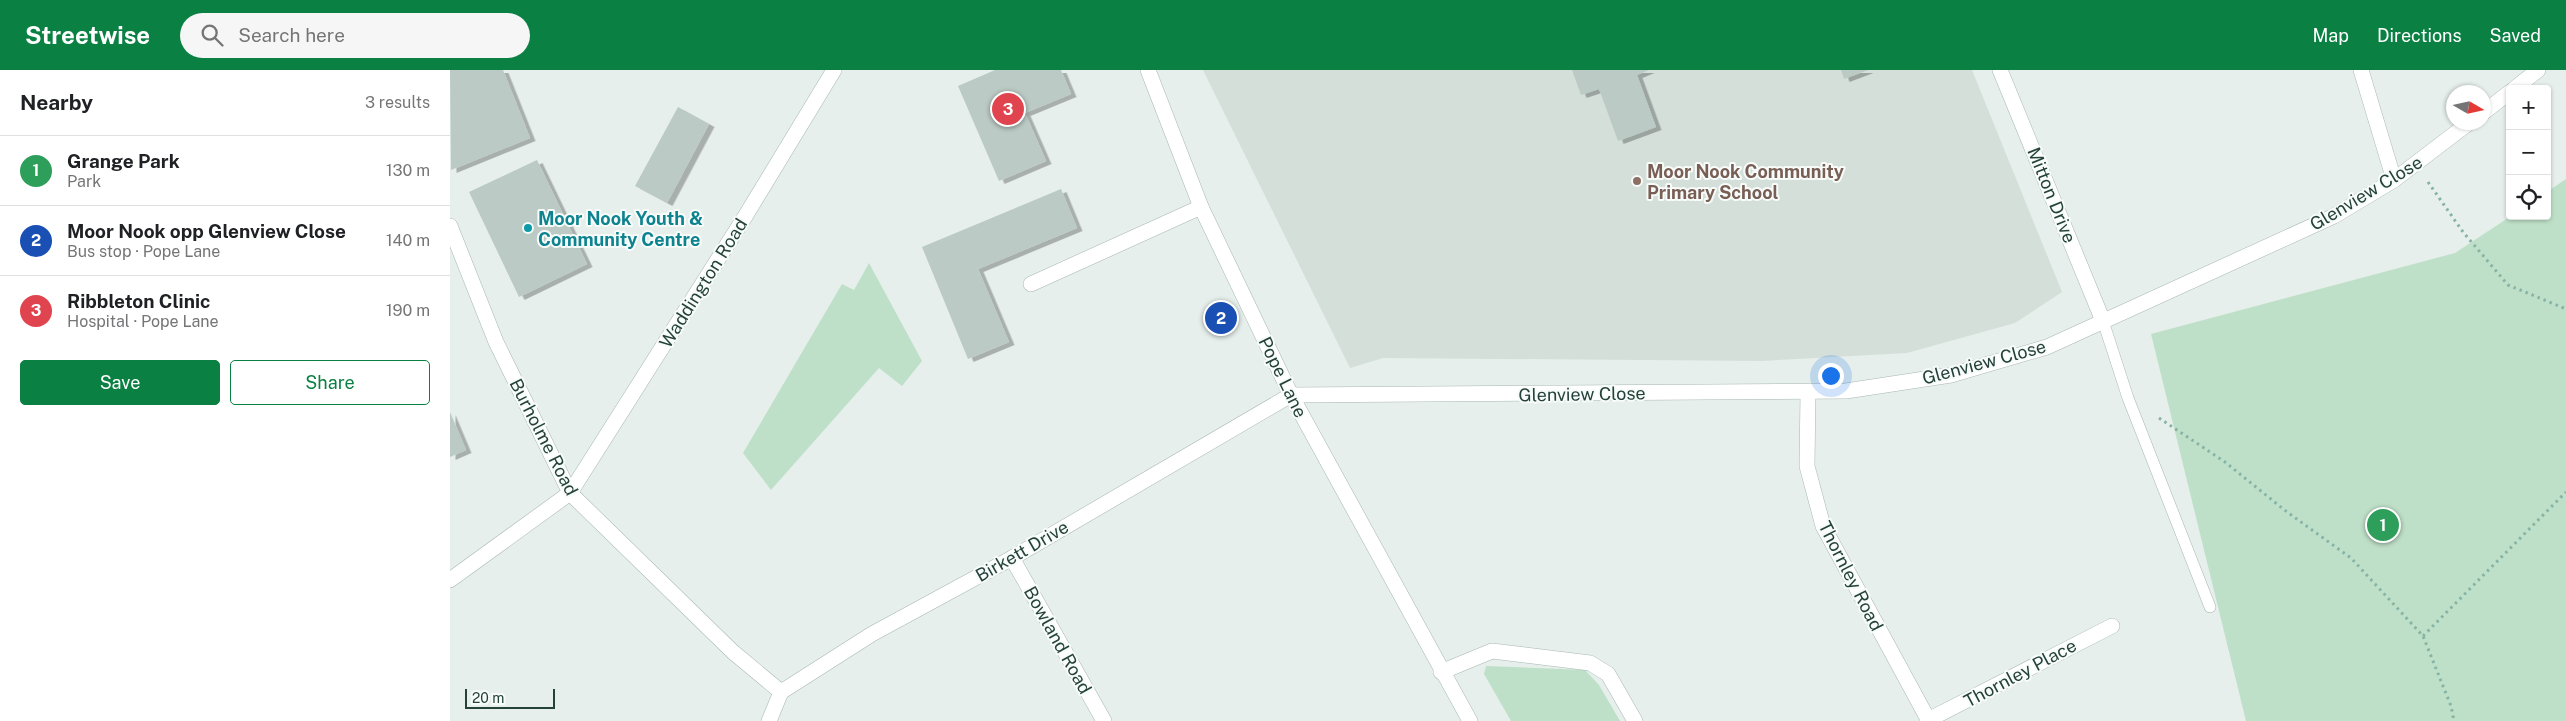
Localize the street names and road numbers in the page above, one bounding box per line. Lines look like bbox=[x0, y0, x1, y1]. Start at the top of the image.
street label: Mitton Drive bbox=[2023, 144, 2081, 246]
street label: Glenview Close bbox=[2306, 151, 2426, 235]
street label: Waddington Road bbox=[655, 214, 751, 352]
street label: Pope Lane bbox=[1254, 333, 1312, 421]
street label: Glenview Close bbox=[1920, 335, 2048, 389]
street label: Burholme Road bbox=[506, 375, 582, 499]
street label: Glenview Close bbox=[1518, 382, 1646, 406]
street label: Birkett Drive bbox=[972, 516, 1072, 586]
street label: Thornley Road bbox=[1814, 518, 1888, 634]
street label: Bowland Road bbox=[1020, 583, 1096, 697]
street label: Thornley Place bbox=[1960, 635, 2080, 711]

